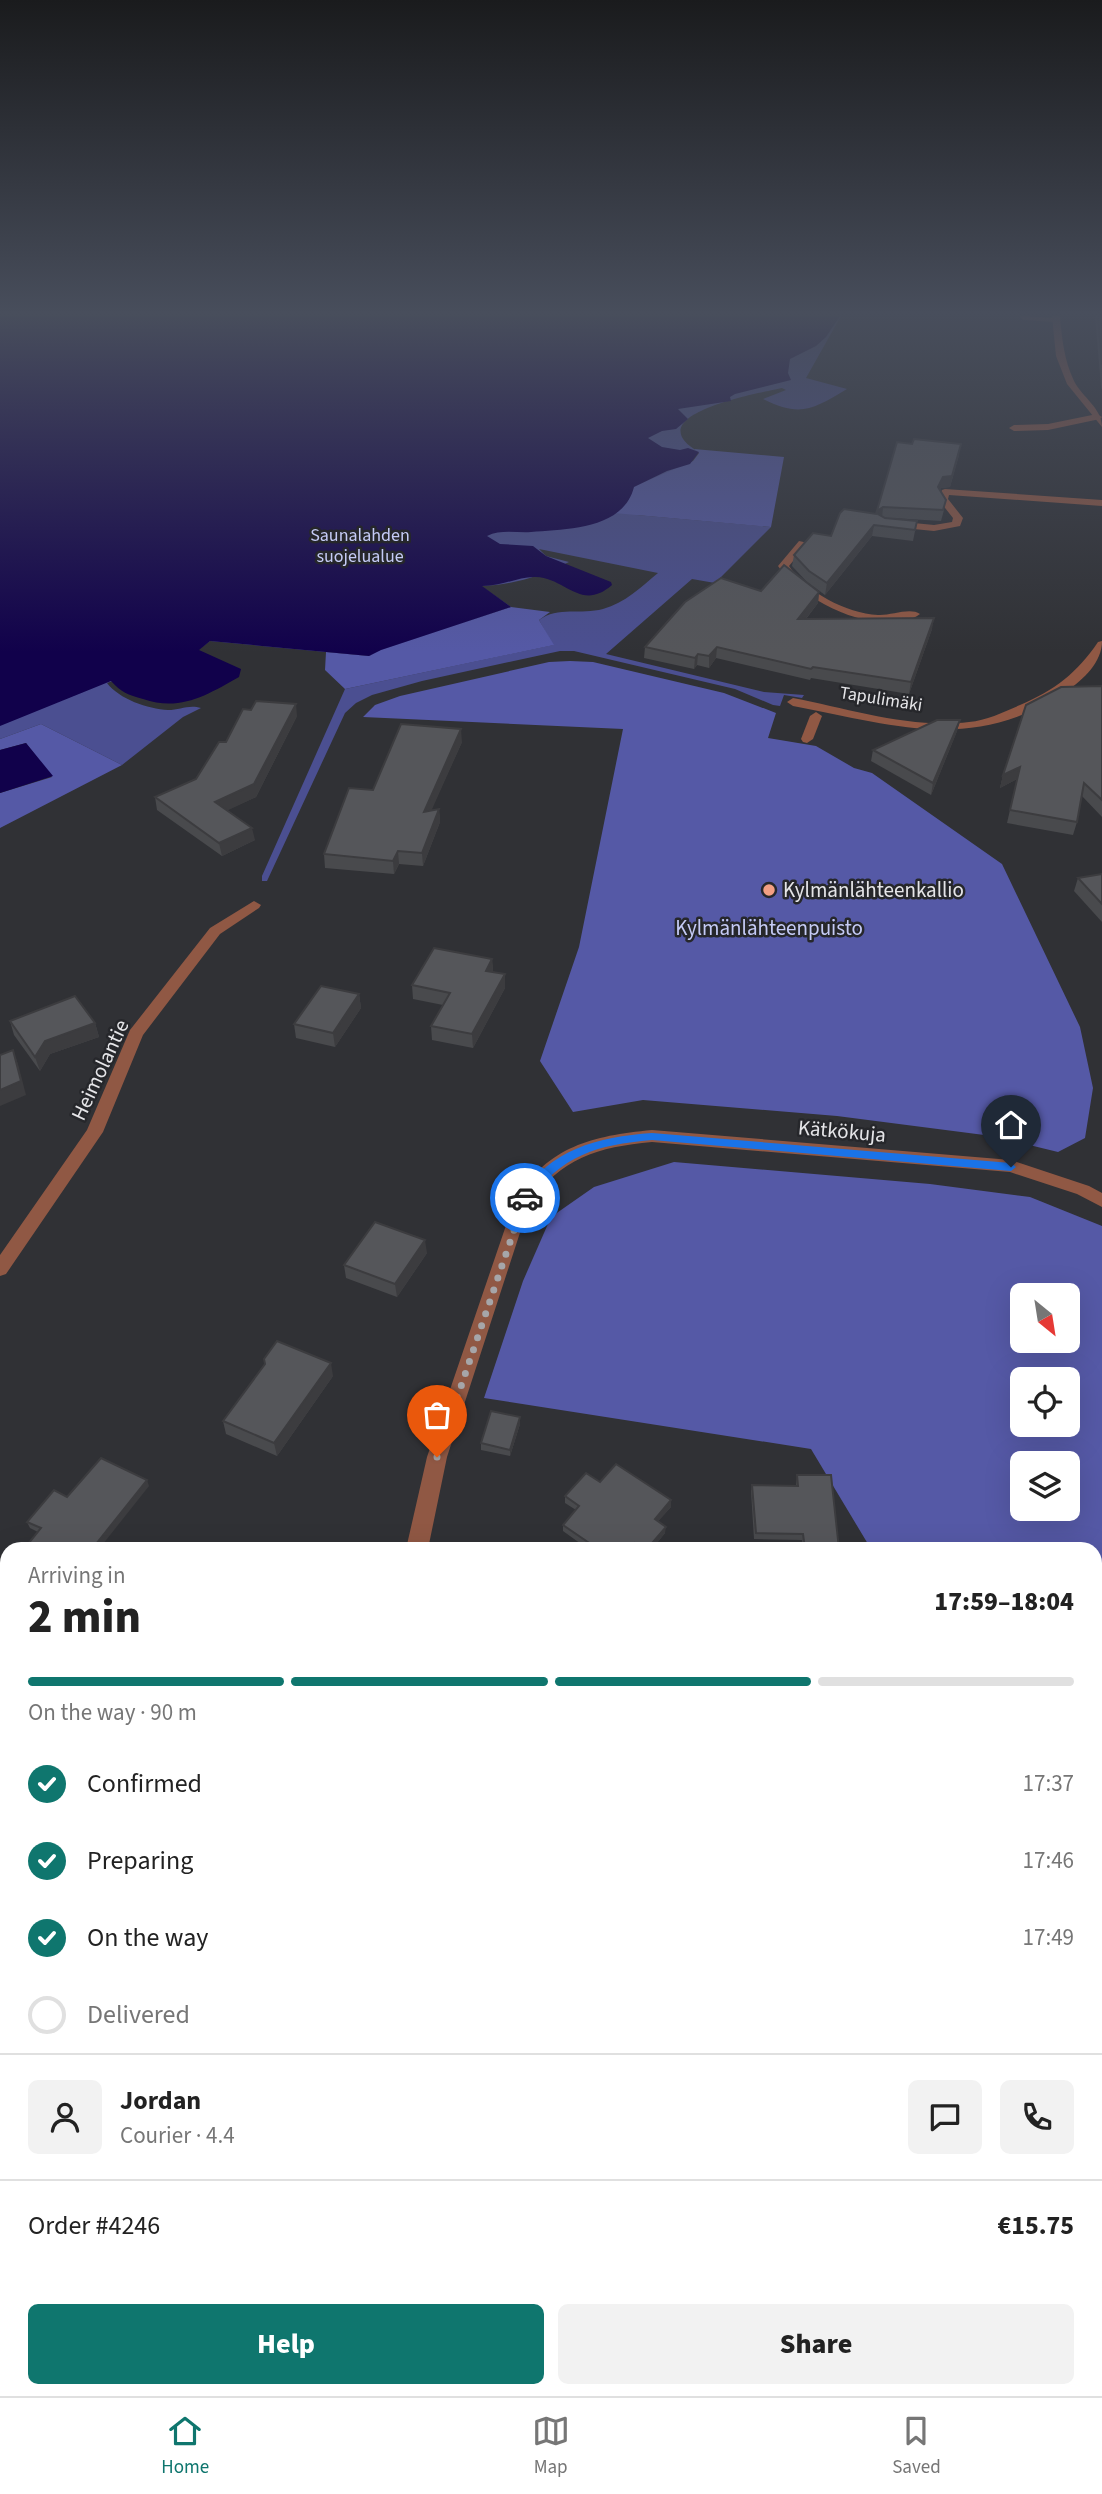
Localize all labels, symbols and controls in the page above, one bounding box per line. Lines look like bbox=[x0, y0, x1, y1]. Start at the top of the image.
park label: Saunalahden suojelualue bbox=[310, 523, 410, 569]
street label: Tapulimäki bbox=[838, 680, 924, 718]
place label: Kylmänlähteenkallio bbox=[783, 875, 964, 905]
marker: Kylmänlähteenkallio bbox=[761, 882, 777, 898]
park label: Kylmänlähteenpuisto bbox=[675, 913, 863, 943]
street label: Heimolantie bbox=[64, 1015, 136, 1125]
pin bbox=[981, 1095, 1041, 1167]
icon: home bbox=[992, 1106, 1030, 1144]
street label: Kätkökuja bbox=[797, 1112, 887, 1150]
courier bbox=[490, 1163, 560, 1233]
icon: car bbox=[506, 1179, 544, 1217]
north arrow bbox=[1010, 1283, 1080, 1353]
map controls bbox=[1010, 1283, 1080, 1521]
button: locate bbox=[1010, 1367, 1080, 1437]
pin bbox=[407, 1385, 467, 1457]
icon: bag bbox=[418, 1396, 456, 1434]
button: layers bbox=[1010, 1451, 1080, 1521]
text: Arriving in bbox=[28, 1559, 126, 1592]
text: 17:59–18:04 bbox=[934, 1583, 1074, 1620]
text: 2 min bbox=[28, 1585, 141, 1650]
text: On the way · 90 m bbox=[28, 1696, 197, 1729]
icon: check bbox=[28, 1765, 66, 1803]
text: Confirmed bbox=[87, 1765, 202, 1802]
text: 17:37 bbox=[1023, 1767, 1074, 1800]
icon: check bbox=[28, 1842, 66, 1880]
text: Preparing bbox=[87, 1842, 193, 1879]
text: 17:46 bbox=[1023, 1844, 1074, 1877]
icon: check bbox=[28, 1919, 66, 1957]
text: On the way bbox=[87, 1919, 208, 1956]
text: 17:49 bbox=[1023, 1921, 1074, 1954]
text: Delivered bbox=[87, 1996, 190, 2033]
button: person bbox=[28, 2080, 102, 2154]
button: chat bbox=[908, 2080, 982, 2154]
button: phone bbox=[1000, 2080, 1074, 2154]
text: Jordan bbox=[120, 2082, 201, 2119]
text: Courier · 4.4 bbox=[120, 2119, 235, 2152]
text: Order #4246 bbox=[28, 2207, 160, 2244]
text: €15.75 bbox=[998, 2207, 1074, 2244]
button: Help bbox=[28, 2304, 544, 2384]
button: Share bbox=[558, 2304, 1074, 2384]
tab: Home bbox=[161, 2412, 209, 2481]
tab: Map bbox=[532, 2412, 570, 2481]
tab: Saved bbox=[892, 2412, 941, 2481]

